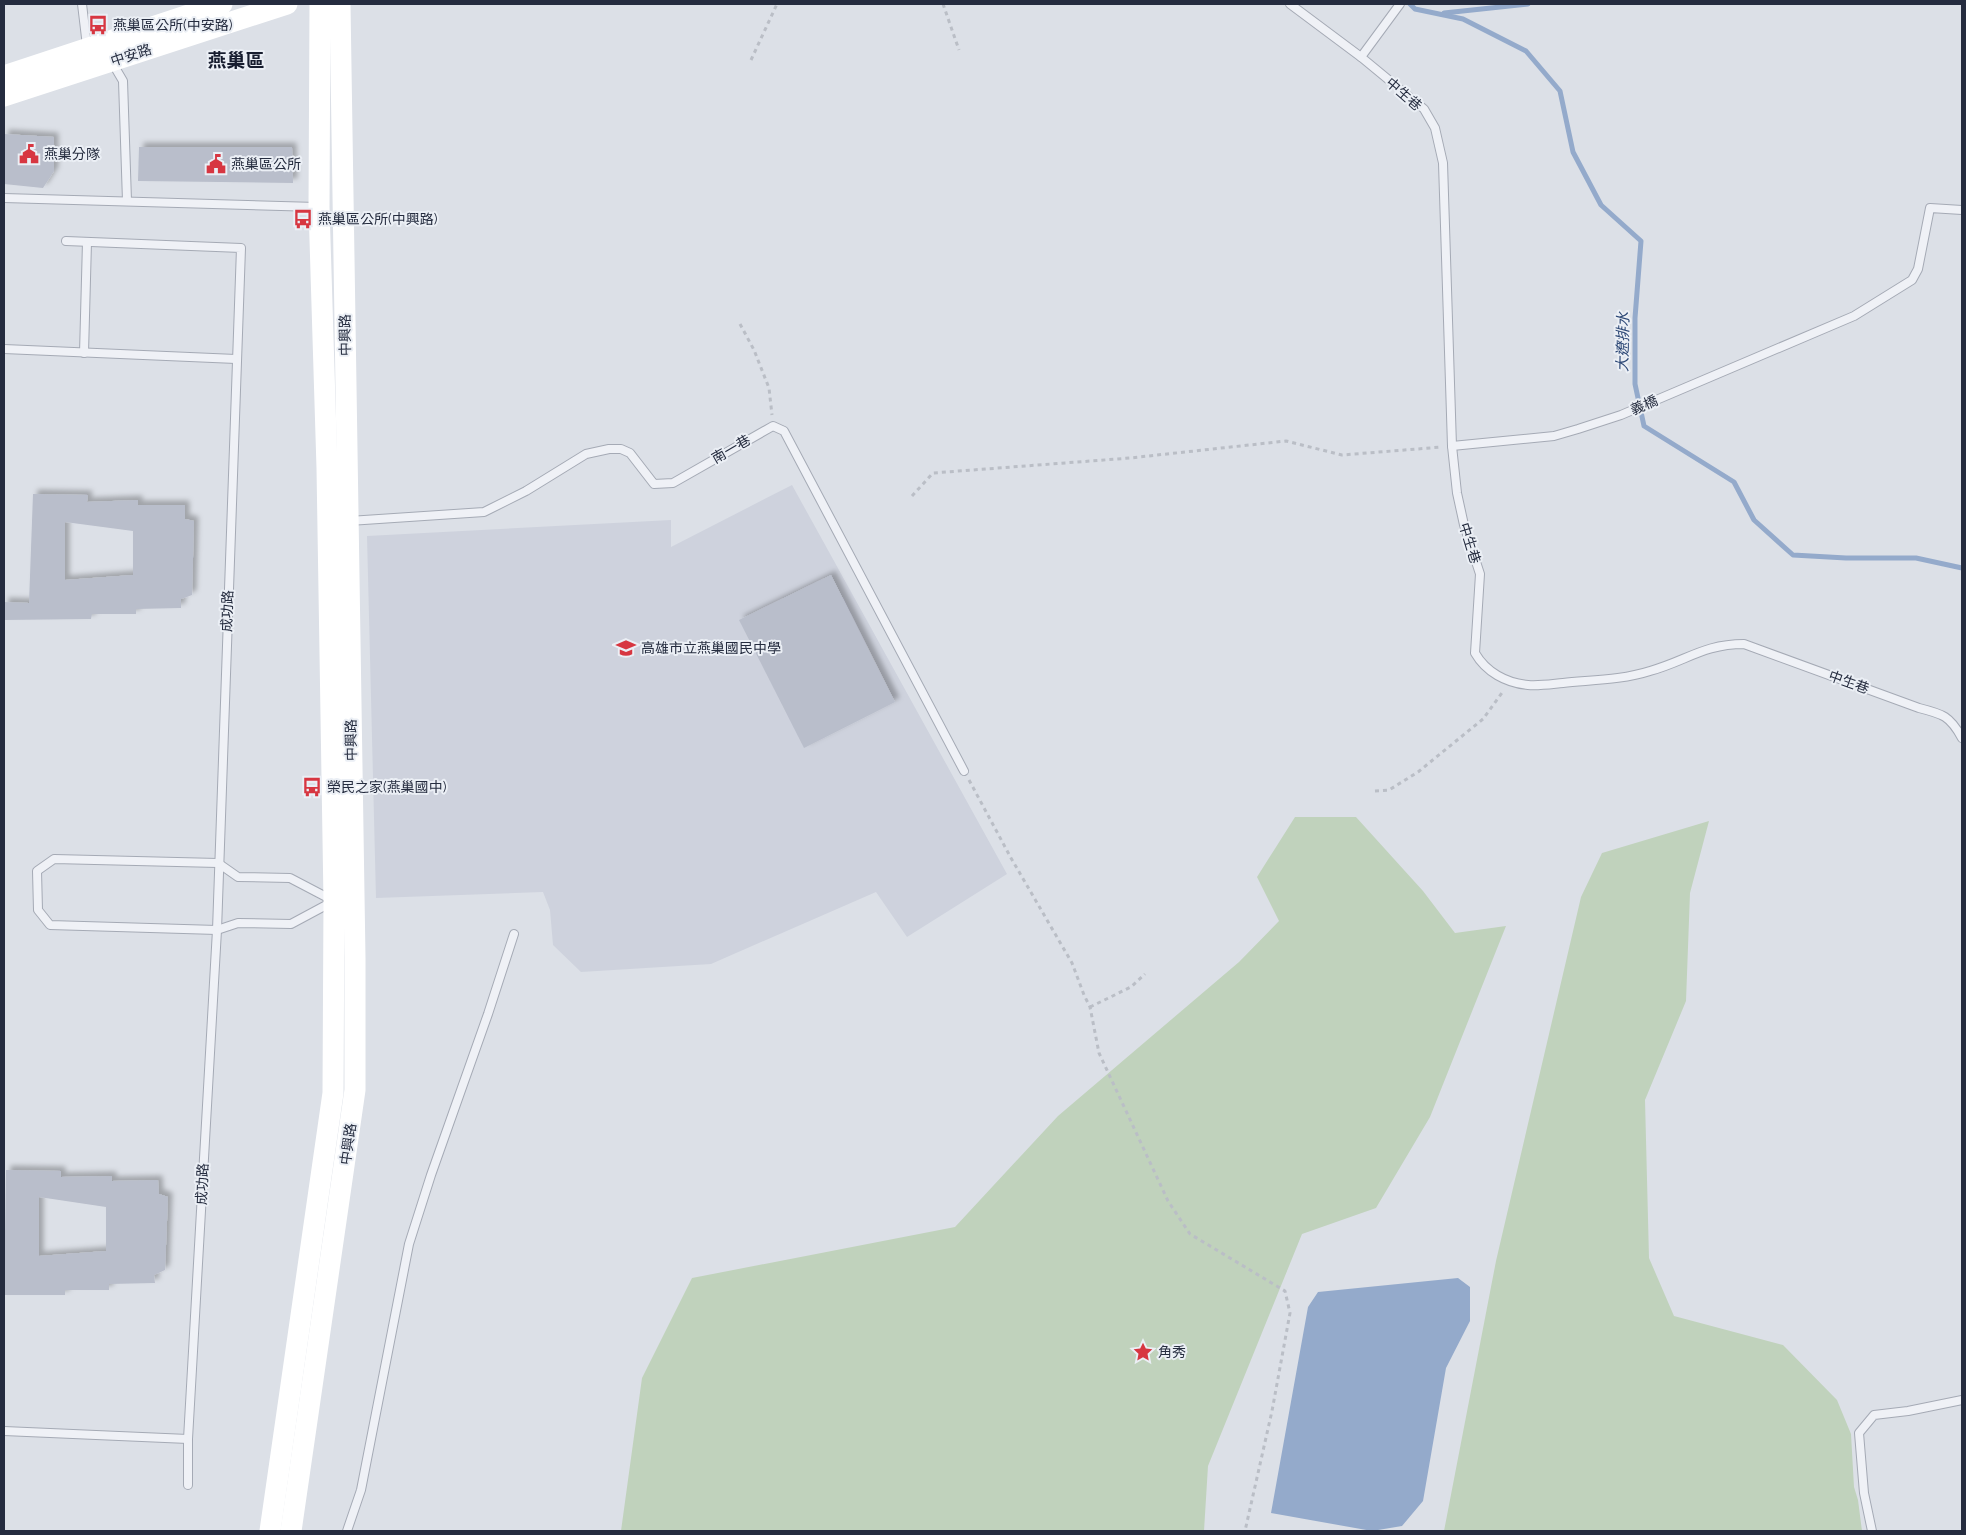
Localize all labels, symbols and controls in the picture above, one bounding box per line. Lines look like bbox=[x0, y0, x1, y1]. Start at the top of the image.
bus stop icon: 燕巢區公所(中安路) bbox=[87, 14, 109, 36]
place label: 燕巢區公所(中安路) bbox=[113, 17, 233, 33]
street label: 中安路 bbox=[109, 41, 153, 69]
district label: 燕巢區 bbox=[207, 49, 265, 71]
street label: 中生巷 bbox=[1383, 74, 1425, 114]
public building icon: 燕巢分隊 bbox=[18, 143, 40, 165]
place label: 燕巢分隊 bbox=[44, 146, 100, 162]
public building icon: 燕巢區公所 bbox=[205, 153, 227, 175]
place label: 燕巢區公所 bbox=[231, 156, 301, 172]
bus stop icon: 燕巢區公所(中興路) bbox=[292, 208, 314, 230]
place label: 燕巢區公所(中興路) bbox=[318, 211, 438, 227]
water label: 大遼排水 bbox=[1613, 311, 1633, 372]
street label: 中興路 bbox=[337, 314, 353, 356]
street label: 義橋 bbox=[1628, 392, 1660, 418]
street label: 南一巷 bbox=[709, 432, 753, 466]
street label: 中生巷 bbox=[1456, 521, 1484, 565]
street label: 成功路 bbox=[218, 590, 236, 632]
school or university icon: 高雄市立燕巢國民中學 bbox=[615, 637, 637, 659]
place label: 高雄市立燕巢國民中學 bbox=[641, 640, 781, 656]
street label: 中生巷 bbox=[1827, 667, 1871, 697]
street label: 中興路 bbox=[343, 719, 359, 761]
bus stop icon: 榮民之家(燕巢國中) bbox=[301, 776, 323, 798]
place label: 榮民之家(燕巢國中) bbox=[327, 779, 447, 795]
street label: 中興路 bbox=[337, 1122, 359, 1166]
street label: 成功路 bbox=[193, 1163, 211, 1205]
place icon: 角秀 bbox=[1132, 1341, 1154, 1363]
place label: 角秀 bbox=[1158, 1344, 1186, 1360]

